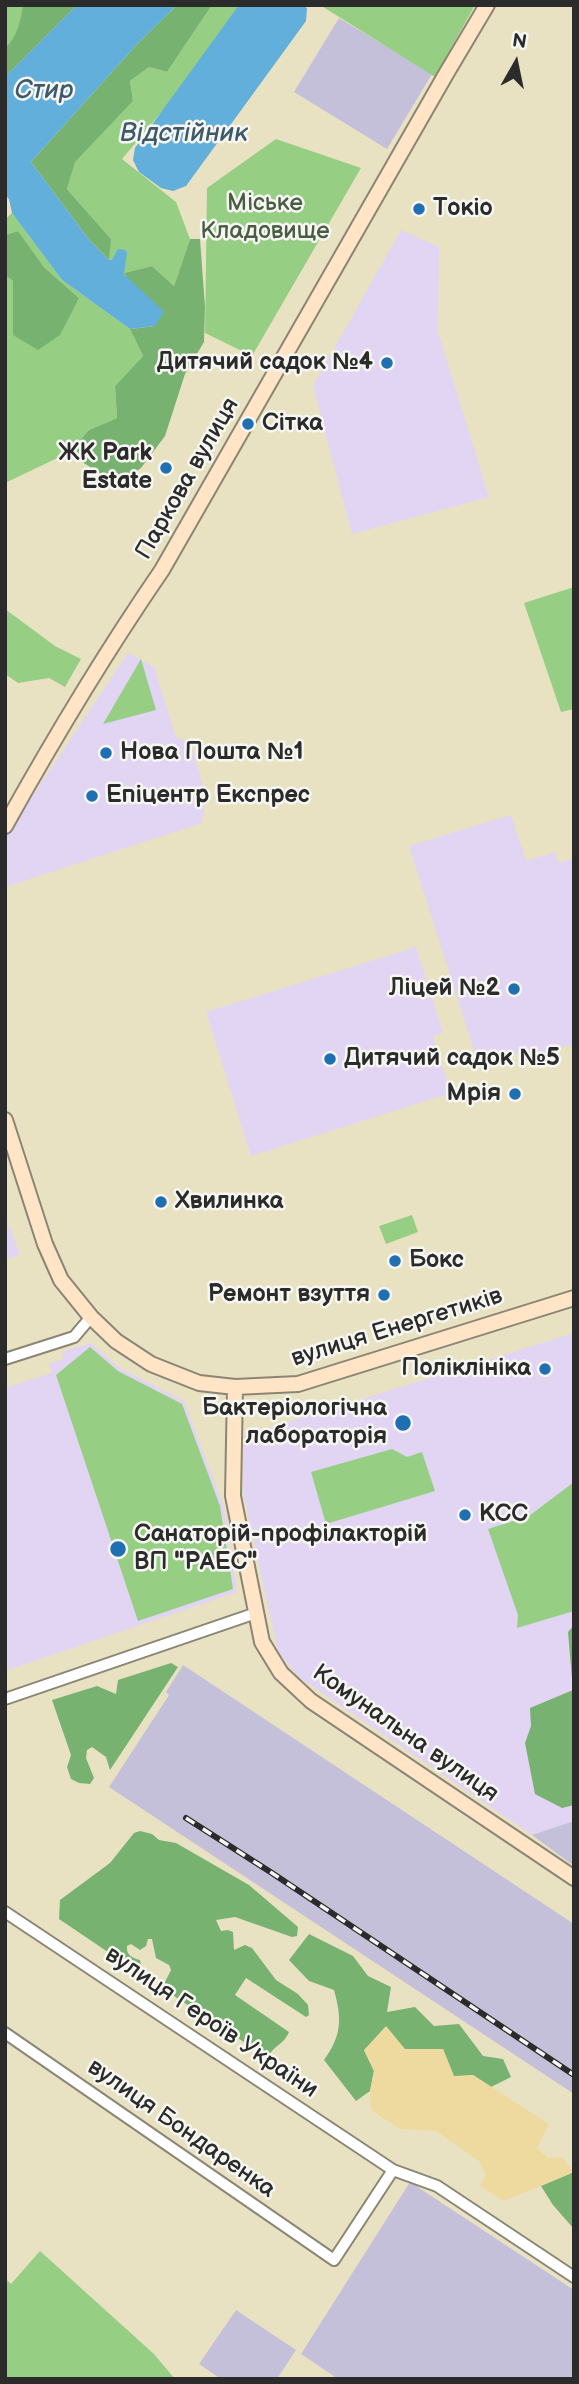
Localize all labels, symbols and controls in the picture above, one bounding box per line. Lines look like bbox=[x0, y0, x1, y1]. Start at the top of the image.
north arrow bbox=[481, 28, 551, 98]
text: N bbox=[511, 29, 528, 54]
water label: Стир bbox=[15, 75, 73, 107]
water label: Відстійник bbox=[120, 118, 248, 150]
park label: Міське Кладовище bbox=[200, 190, 330, 246]
place label: Токіо bbox=[433, 195, 493, 223]
marker: Токіо bbox=[411, 201, 427, 217]
place label: Дитячий садок №4 bbox=[157, 349, 373, 377]
marker: Дитячий садок №4 bbox=[379, 355, 395, 371]
street label: Паркова вулиця bbox=[130, 393, 246, 565]
place label: Сітка bbox=[262, 410, 323, 438]
marker: Сітка bbox=[240, 416, 256, 432]
place label: ЖК Park Estate bbox=[58, 440, 152, 496]
marker: ЖК Park Estate bbox=[158, 460, 174, 476]
place label: Нова Пошта №1 bbox=[120, 739, 304, 767]
marker: Нова Пошта №1 bbox=[98, 745, 114, 761]
place label: Епіцентр Експрес bbox=[106, 782, 310, 810]
marker: Епіцентр Експрес bbox=[84, 788, 100, 804]
place label: Ліцей №2 bbox=[389, 975, 500, 1003]
marker: Ліцей №2 bbox=[506, 981, 522, 997]
place label: Дитячий садок №5 bbox=[344, 1045, 560, 1073]
marker: Дитячий садок №5 bbox=[322, 1051, 338, 1067]
place label: Мрія bbox=[447, 1080, 501, 1108]
marker: Мрія bbox=[507, 1086, 523, 1102]
place label: Хвилинка bbox=[175, 1188, 284, 1216]
marker: Хвилинка bbox=[153, 1194, 169, 1210]
place label: Бокс bbox=[409, 1247, 464, 1275]
marker: Бокс bbox=[387, 1253, 403, 1269]
place label: Ремонт взуття bbox=[208, 1281, 370, 1309]
street label: вулиця Енергетиків bbox=[288, 1282, 506, 1374]
marker: Ремонт взуття bbox=[376, 1287, 392, 1303]
place label: Поліклініка bbox=[401, 1355, 531, 1383]
marker: Поліклініка bbox=[537, 1361, 553, 1377]
place label: Бактеріологічна лабораторія bbox=[202, 1395, 387, 1451]
marker: Бактеріологічна лабораторія bbox=[393, 1413, 413, 1433]
place label: КСС bbox=[479, 1501, 528, 1529]
marker: КСС bbox=[457, 1507, 473, 1523]
place label: Санаторій-профілакторій ВП "РАЕС" bbox=[134, 1521, 427, 1577]
marker: Санаторій-профілакторій ВП "РАЕС" bbox=[108, 1539, 128, 1559]
street label: Комунальна вулиця bbox=[306, 1659, 504, 1809]
street label: вулиця Героїв України bbox=[99, 1941, 323, 2105]
street label: вулиця Бондаренка bbox=[81, 2053, 281, 2205]

